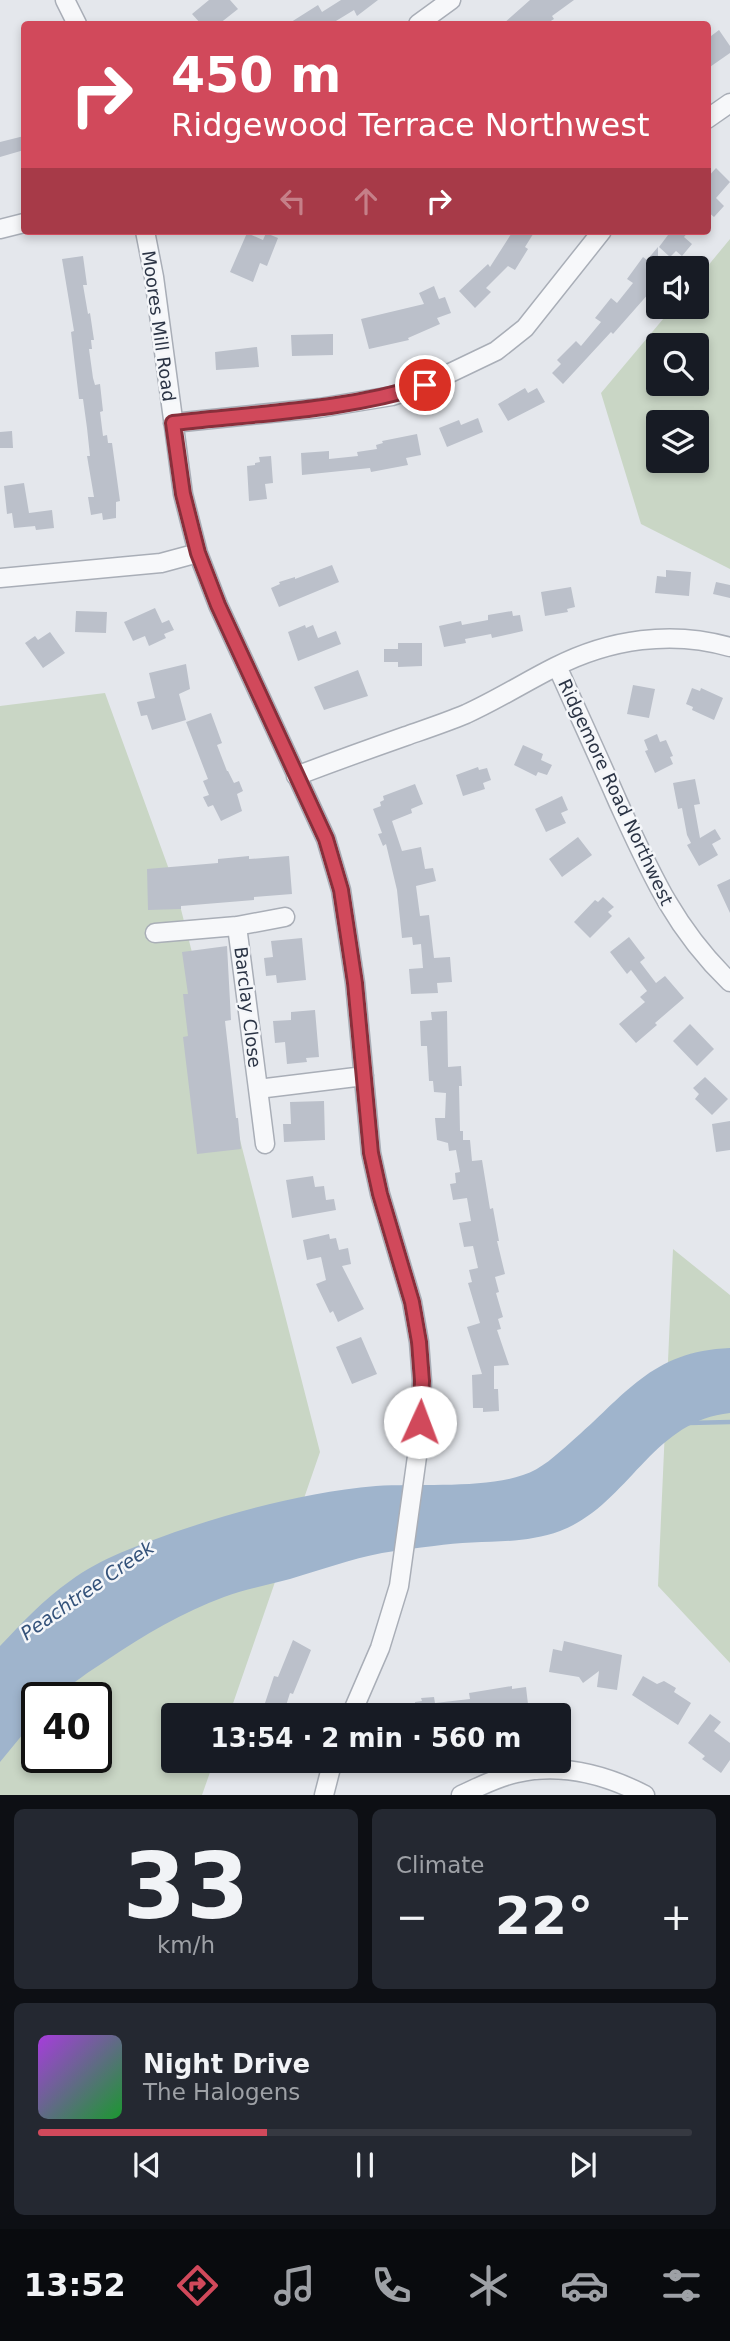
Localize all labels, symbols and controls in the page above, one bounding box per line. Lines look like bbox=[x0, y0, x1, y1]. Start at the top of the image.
text: 450 m bbox=[171, 47, 341, 104]
icon: right bbox=[56, 49, 147, 140]
text: Ridgewood Terrace Northwest bbox=[171, 106, 649, 144]
icon: left bbox=[274, 182, 312, 220]
icon: ahead bbox=[347, 182, 385, 220]
icon: right bbox=[420, 182, 458, 220]
street label: Moores Mill Road bbox=[138, 249, 180, 403]
map controls bbox=[646, 256, 709, 473]
button: sound bbox=[646, 256, 709, 319]
button: search bbox=[646, 333, 709, 396]
pin bbox=[395, 355, 455, 415]
icon: arrive bbox=[406, 366, 444, 404]
button: layers bbox=[646, 410, 709, 473]
street label: Ridgemore Road Northwest bbox=[554, 676, 678, 908]
street label: Barclay Close bbox=[230, 945, 266, 1069]
position arrow bbox=[383, 1385, 457, 1459]
water label: Peachtree Creek bbox=[16, 1535, 159, 1644]
speed limit sign: 40 bbox=[21, 1682, 112, 1773]
text: 13:54 · 2 min · 560 m bbox=[211, 1723, 521, 1753]
text: 33 bbox=[123, 1834, 249, 1939]
text: Climate bbox=[396, 1852, 485, 1878]
text: 22° bbox=[495, 1886, 593, 1946]
text: − bbox=[396, 1895, 428, 1939]
text: + bbox=[660, 1895, 692, 1939]
text: km/h bbox=[157, 1932, 215, 1958]
text: Night Drive bbox=[143, 2049, 310, 2079]
text: The Halogens bbox=[143, 2079, 300, 2105]
icon: previous bbox=[128, 2146, 166, 2184]
icon: pause bbox=[346, 2146, 384, 2184]
icon: next bbox=[564, 2146, 602, 2184]
icon: directions bbox=[173, 2261, 222, 2310]
icon: music bbox=[270, 2261, 319, 2310]
icon: phone bbox=[367, 2261, 416, 2310]
icon: climate bbox=[464, 2261, 513, 2310]
icon: car bbox=[560, 2261, 609, 2310]
icon: filters bbox=[657, 2261, 706, 2310]
text: 13:52 bbox=[24, 2266, 126, 2304]

